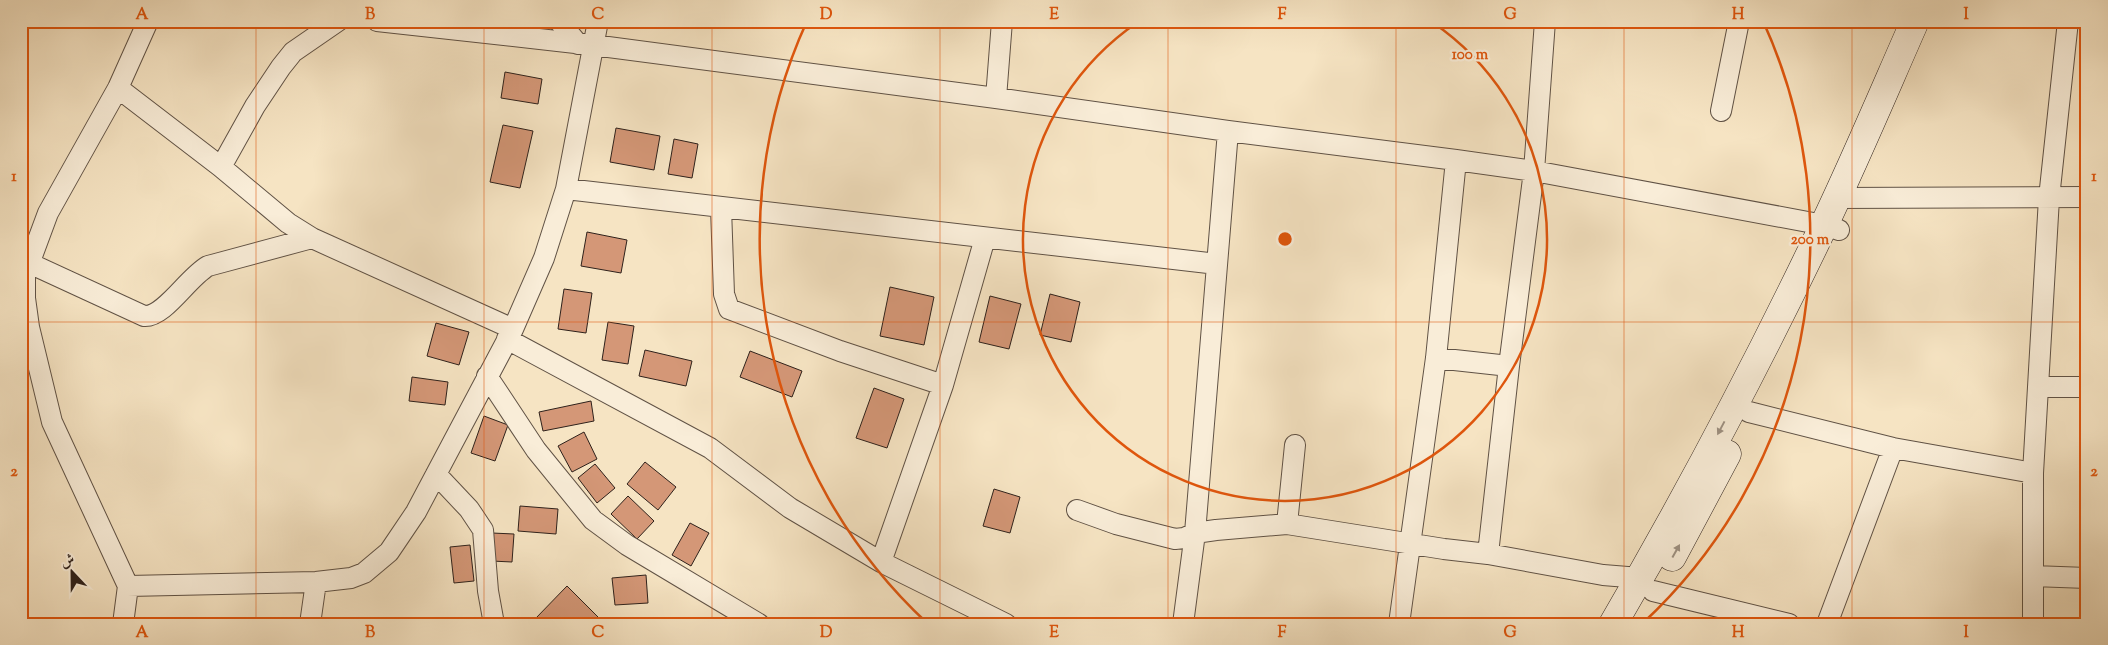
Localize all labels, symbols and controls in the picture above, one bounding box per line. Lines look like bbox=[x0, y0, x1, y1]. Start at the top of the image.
text: A bbox=[136, 4, 149, 27]
text: B bbox=[365, 4, 375, 27]
text: C bbox=[592, 4, 605, 27]
text: D bbox=[820, 4, 833, 27]
text: E bbox=[1049, 4, 1059, 27]
text: F bbox=[1278, 4, 1287, 27]
text: G bbox=[1503, 4, 1517, 27]
text: H bbox=[1732, 4, 1745, 27]
text: I bbox=[1963, 4, 1969, 27]
text: 100 m bbox=[1452, 45, 1489, 66]
text: 1 bbox=[11, 166, 17, 189]
text: 1 bbox=[2091, 166, 2097, 189]
centre of rings bbox=[1276, 230, 1294, 248]
text: 200 m bbox=[1791, 230, 1830, 251]
one-way arrow bbox=[1716, 421, 1725, 435]
text: 2 bbox=[10, 461, 18, 484]
text: 2 bbox=[2090, 461, 2098, 484]
one-way arrow bbox=[1672, 543, 1680, 558]
north arrow bbox=[48, 548, 98, 598]
text: ش bbox=[58, 550, 78, 574]
text: A bbox=[136, 622, 149, 645]
text: B bbox=[365, 622, 375, 645]
text: C bbox=[592, 622, 605, 645]
text: D bbox=[820, 622, 833, 645]
text: E bbox=[1049, 622, 1059, 645]
text: F bbox=[1278, 622, 1287, 645]
text: G bbox=[1503, 622, 1517, 645]
text: H bbox=[1732, 622, 1745, 645]
text: I bbox=[1963, 622, 1969, 645]

